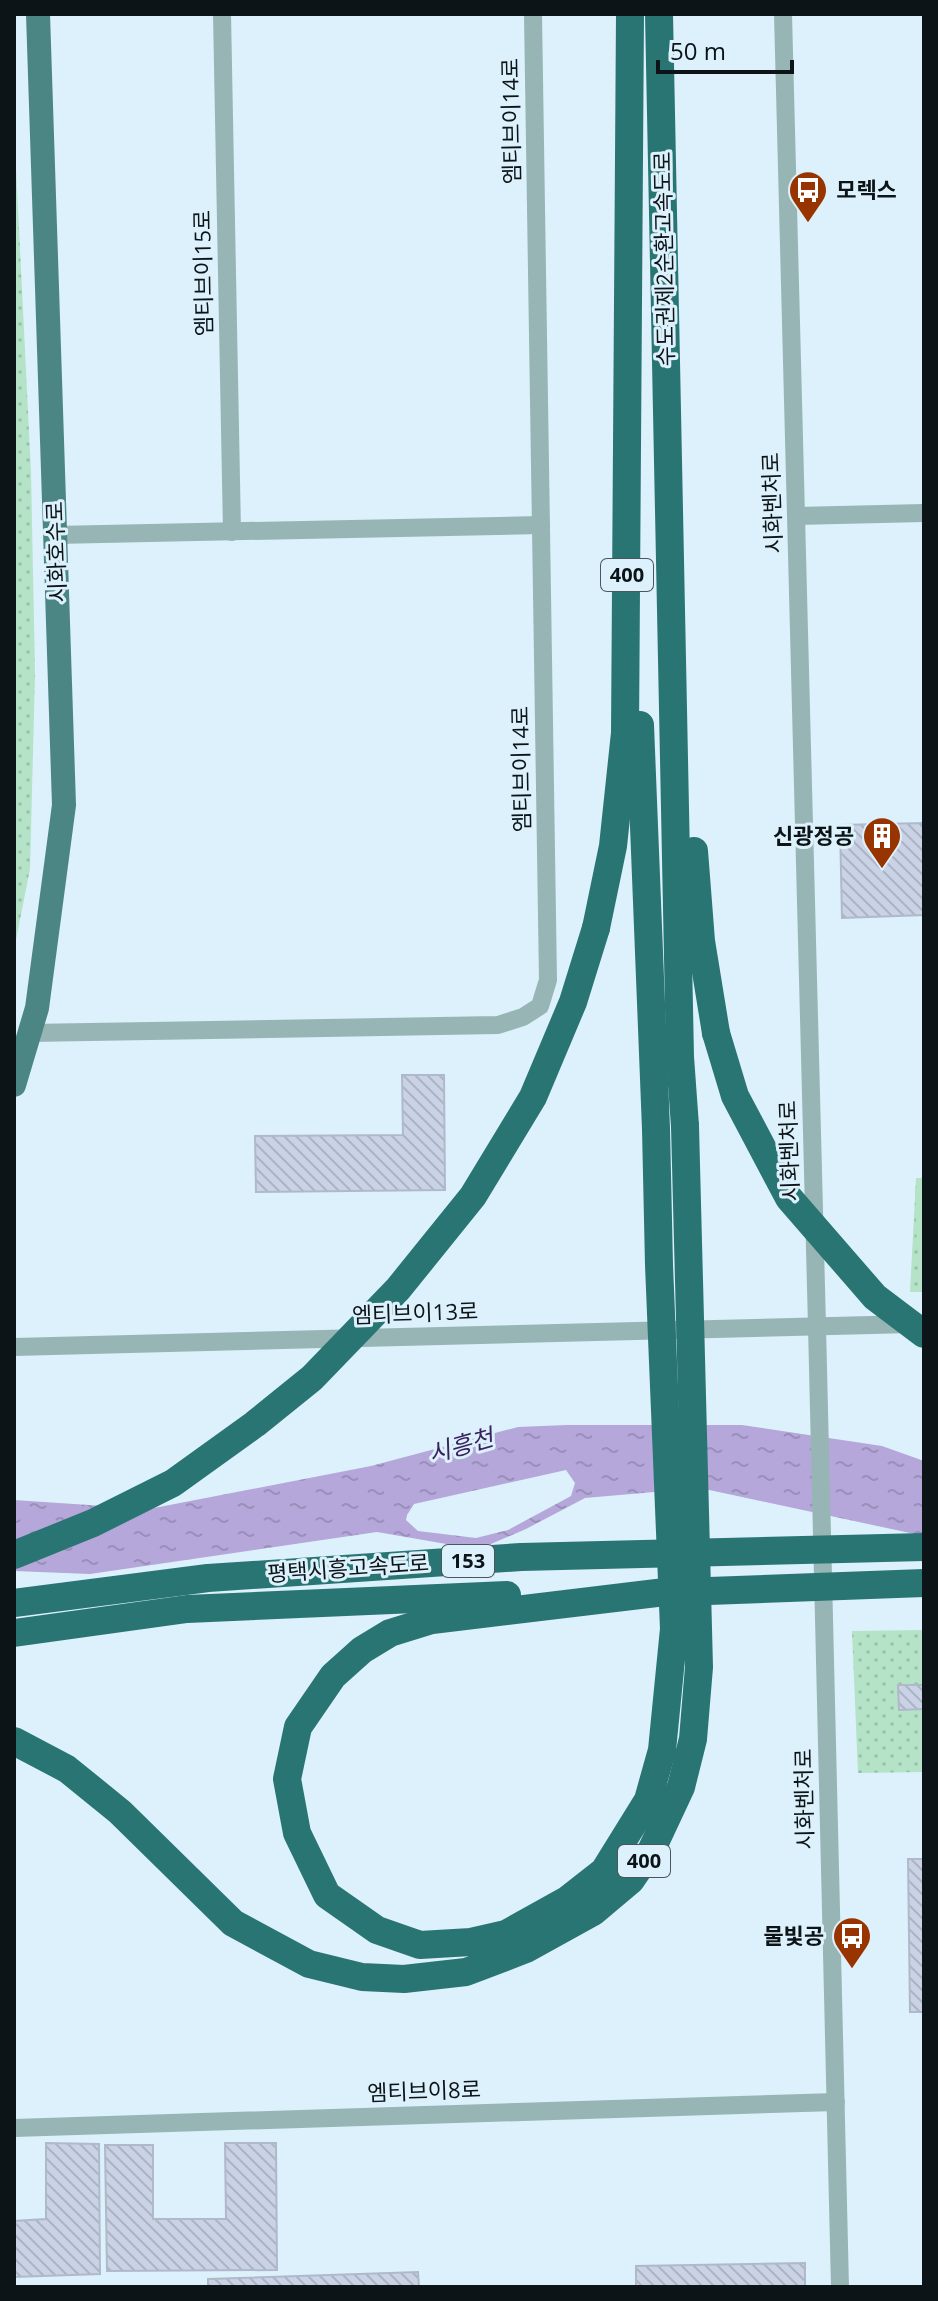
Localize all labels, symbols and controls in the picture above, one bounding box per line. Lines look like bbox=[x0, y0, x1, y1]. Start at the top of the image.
scale bar bbox=[658, 24, 792, 74]
text: 50 m bbox=[670, 34, 726, 67]
street label: 엠티브이14로 bbox=[494, 58, 526, 184]
street label: 수도권제2순환고속도로 bbox=[646, 151, 680, 367]
bus stop icon: 모렉스 bbox=[787, 169, 829, 224]
place label: 모렉스 bbox=[836, 174, 897, 204]
street label: 엠티브이15로 bbox=[186, 210, 218, 336]
street label: 시화벤처로 bbox=[754, 452, 788, 554]
street label: 시화호수로 bbox=[38, 501, 72, 603]
road number: 400 bbox=[601, 559, 653, 591]
street label: 엠티브이14로 bbox=[504, 706, 536, 832]
building icon: 신광정공 bbox=[861, 815, 903, 870]
place label: 신광정공 bbox=[773, 820, 854, 850]
street label: 시화벤처로 bbox=[771, 1100, 805, 1202]
street label: 엠티브이13로 bbox=[351, 1295, 479, 1329]
water label: 시흥천 bbox=[424, 1419, 500, 1470]
road number: 153 bbox=[442, 1545, 494, 1577]
street label: 평택시흥고속도로 bbox=[266, 1546, 430, 1588]
street label: 시화벤처로 bbox=[787, 1748, 819, 1850]
road number: 400 bbox=[618, 1845, 670, 1877]
bus stop icon: 물빛공 bbox=[831, 1915, 873, 1970]
place label: 물빛공 bbox=[763, 1920, 824, 1950]
street label: 엠티브이8로 bbox=[367, 2073, 481, 2107]

